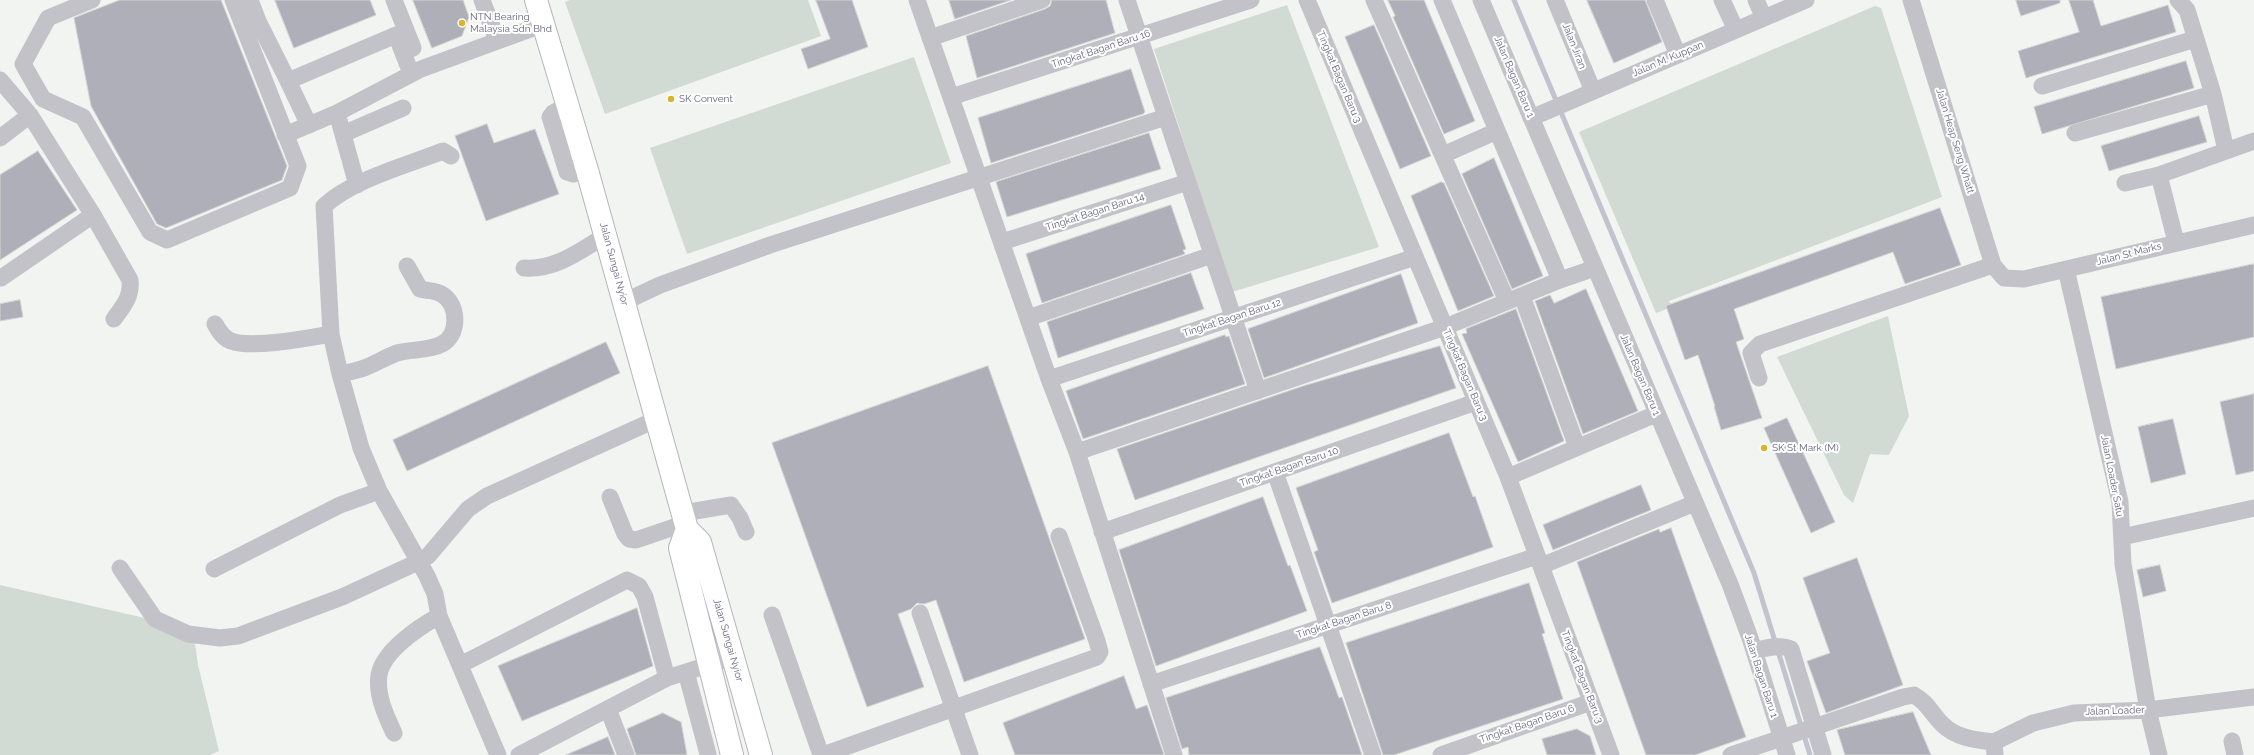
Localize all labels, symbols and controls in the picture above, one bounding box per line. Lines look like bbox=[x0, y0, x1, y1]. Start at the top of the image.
place label: NTN Bearing Malaysia Sdn Bhd bbox=[470, 11, 552, 34]
marker: NTN Bearing Malaysia Sdn Bhd bbox=[457, 18, 467, 28]
street label: Jalan Jiran bbox=[1559, 21, 1589, 71]
street label: Tingkat Bagan Baru 16 bbox=[1050, 27, 1152, 71]
street label: Tingkat Bagan Baru 3 bbox=[1314, 29, 1364, 125]
street label: Jalan Bagan Baru 1 bbox=[1491, 35, 1537, 119]
street label: Jalan M. Kuppan bbox=[1631, 39, 1705, 79]
street label: Jalan Heap Seng Whatt bbox=[1933, 87, 1977, 195]
place label: SK Convent bbox=[679, 93, 733, 105]
marker: SK Convent bbox=[666, 94, 676, 104]
street label: Tingkat Bagan Baru 14 bbox=[1044, 190, 1146, 234]
street label: Jalan Sungai Nyior bbox=[597, 221, 631, 307]
street label: Jalan St Marks bbox=[2095, 240, 2163, 268]
street label: Tingkat Bagan Baru 12 bbox=[1181, 296, 1283, 340]
street label: Tingkat Bagan Baru 3 bbox=[1440, 327, 1490, 423]
street label: Jalan Bagan Baru 1 bbox=[1617, 333, 1663, 417]
street label: Jalan Loader Satu bbox=[2098, 434, 2126, 518]
place label: SK St Mark (M) bbox=[1772, 442, 1839, 454]
marker: SK St Mark (M) bbox=[1759, 443, 1769, 453]
street label: Tingkat Bagan Baru 10 bbox=[1238, 444, 1340, 490]
street label: Jalan Sungai Nyior bbox=[710, 597, 746, 683]
street label: Tingkat Bagan Baru 8 bbox=[1295, 599, 1393, 641]
street label: Tingkat Bagan Baru 3 bbox=[1559, 629, 1605, 725]
street label: Jalan Bagan Baru 1 bbox=[1742, 633, 1780, 719]
street label: Tingkat Bagan Baru 6 bbox=[1478, 702, 1576, 746]
street label: Jalan Loader bbox=[2085, 704, 2145, 718]

